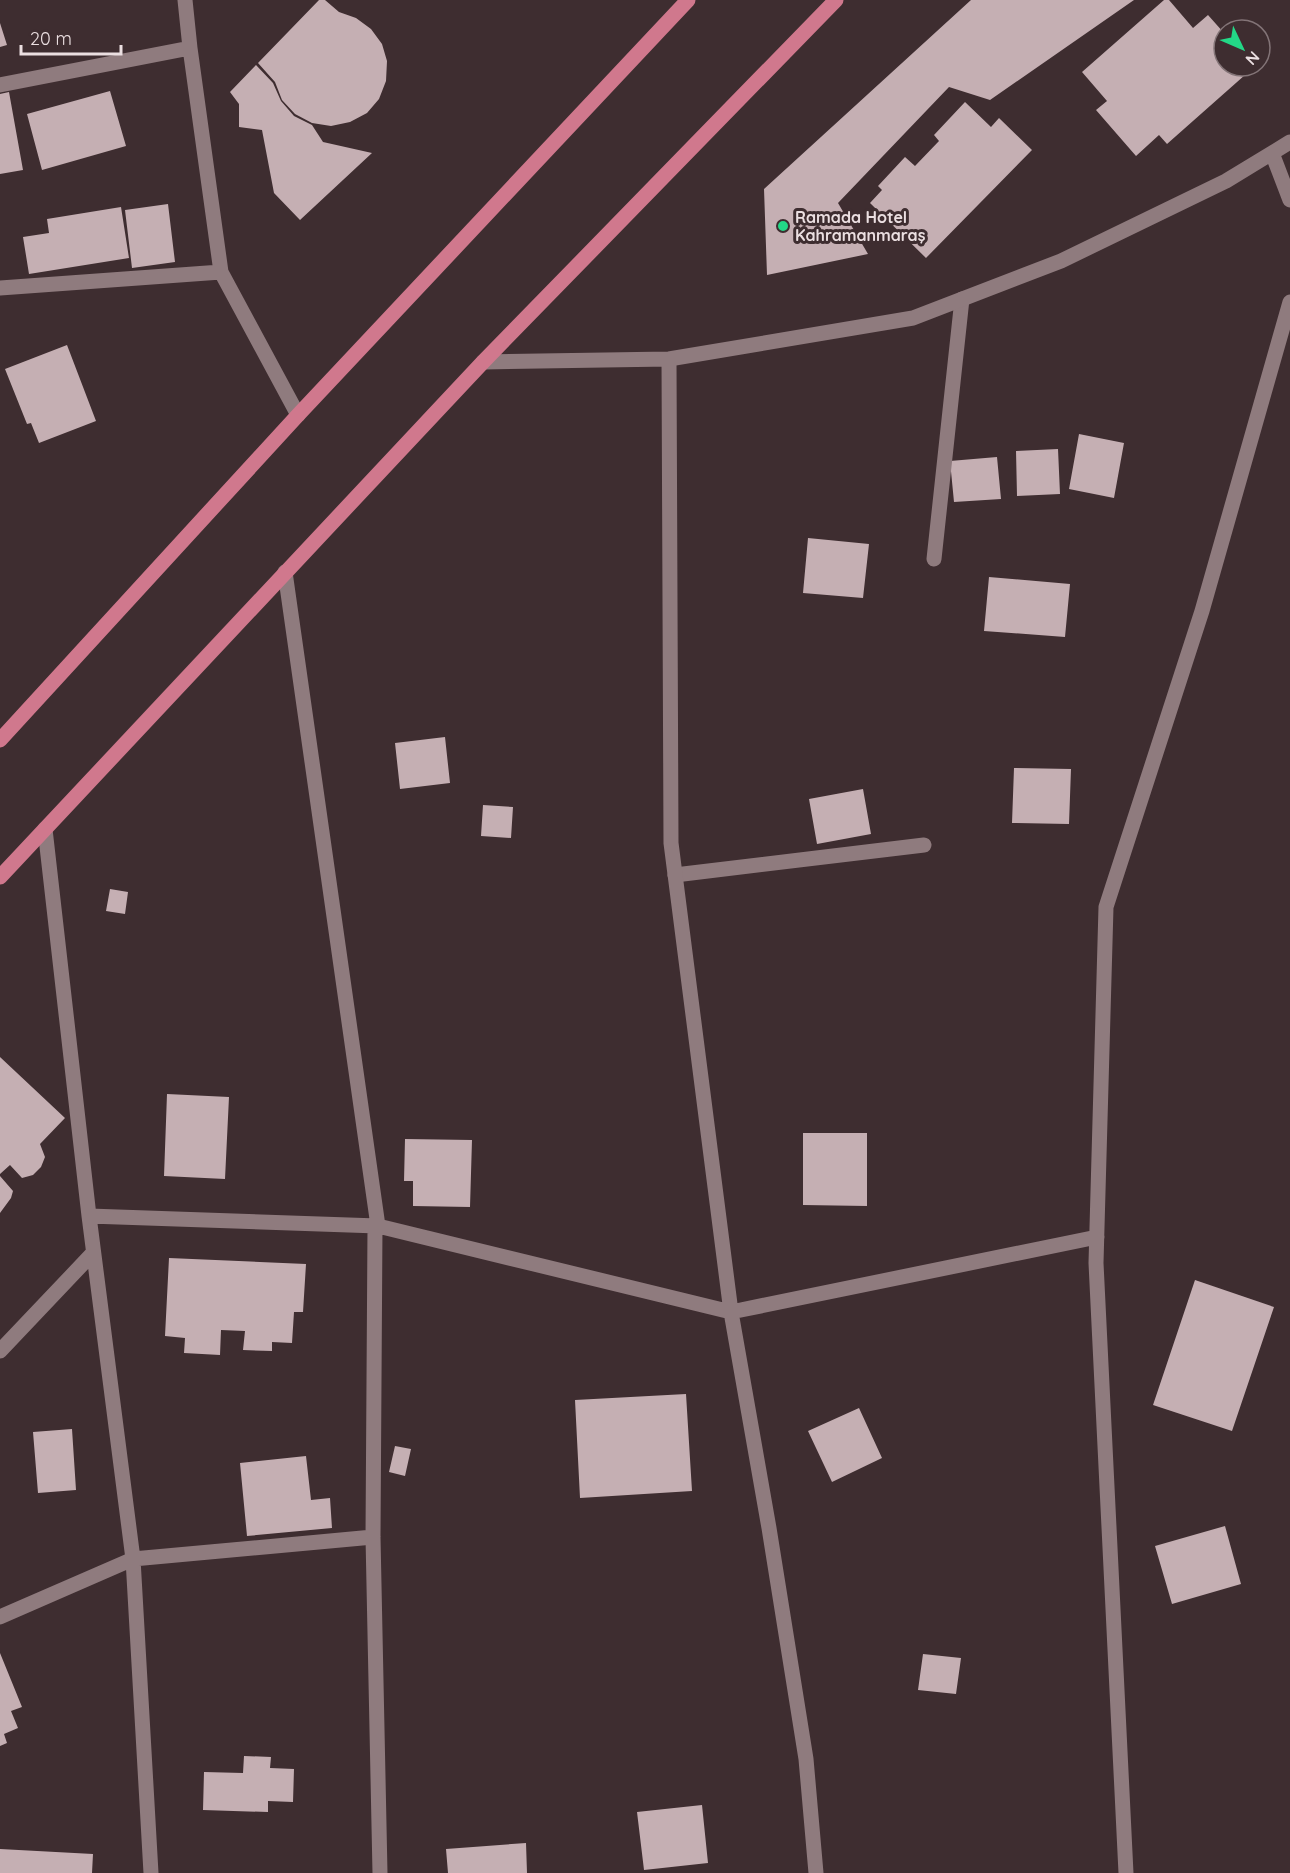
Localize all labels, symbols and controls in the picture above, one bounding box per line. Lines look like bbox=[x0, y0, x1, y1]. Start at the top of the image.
scale bar bbox=[21, 18, 122, 56]
north arrow bbox=[1212, 18, 1272, 78]
text: 20 m bbox=[30, 27, 72, 50]
text: N bbox=[1242, 47, 1264, 70]
place label: Ramada Hotel Kahramanmaraş bbox=[795, 207, 926, 245]
marker: Ramada Hotel Kahramanmaraş bbox=[776, 219, 790, 233]

